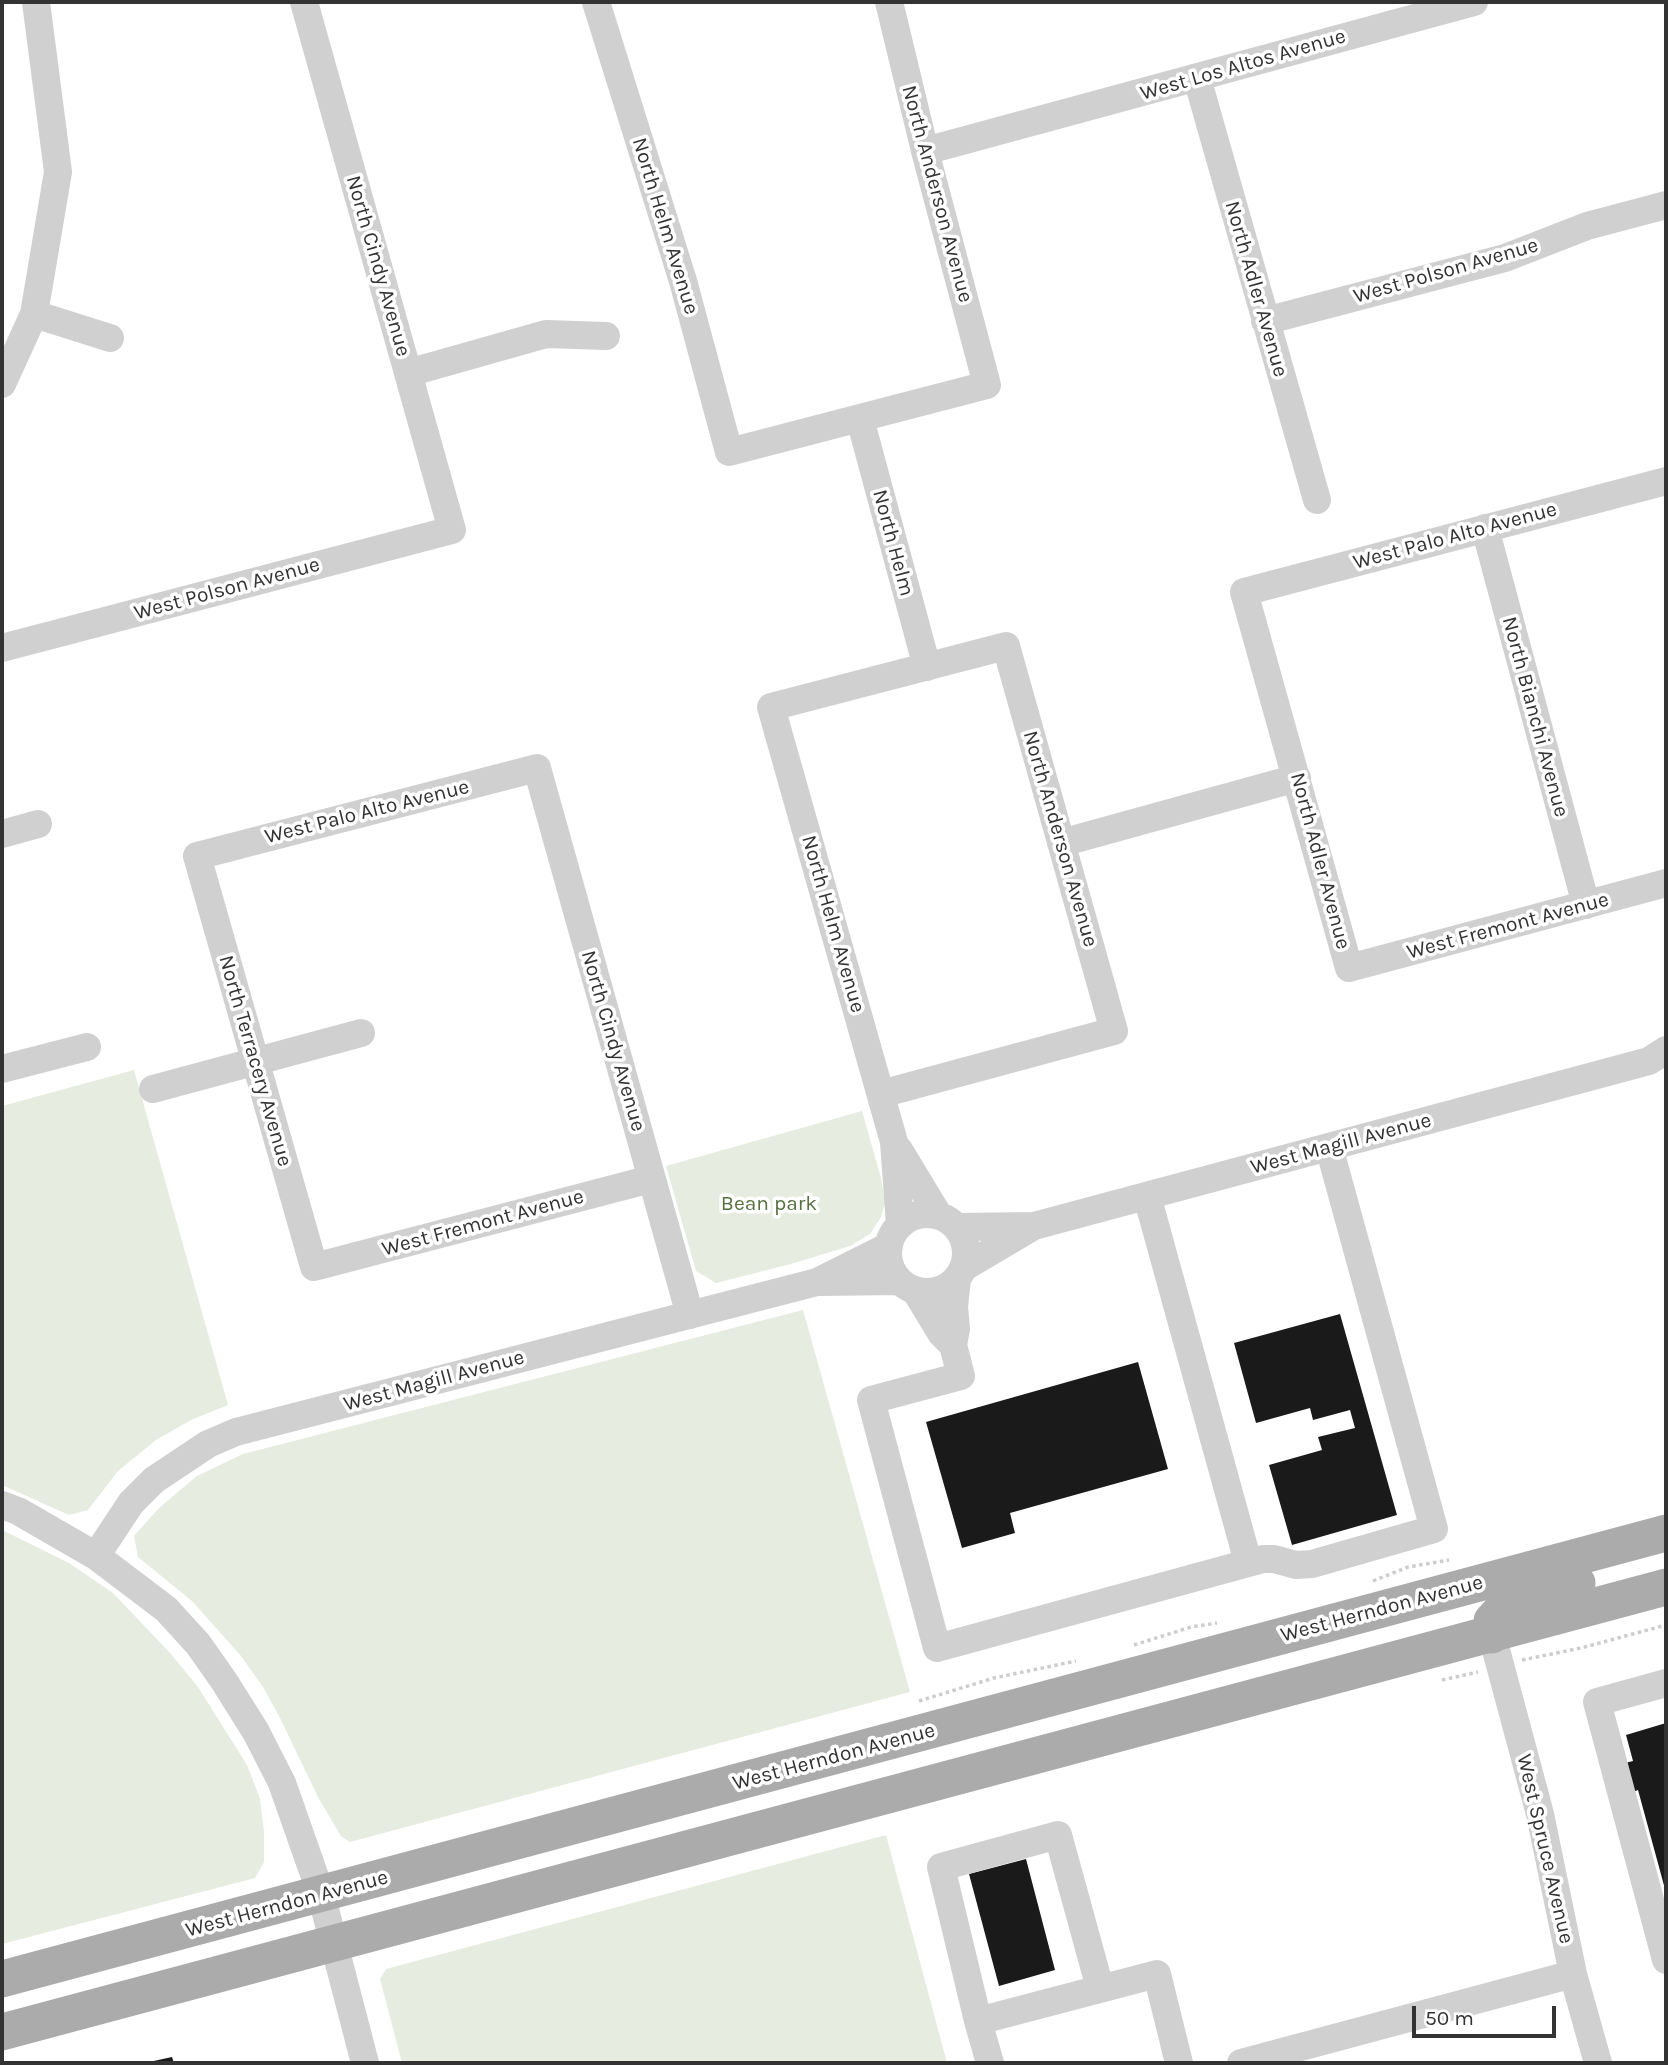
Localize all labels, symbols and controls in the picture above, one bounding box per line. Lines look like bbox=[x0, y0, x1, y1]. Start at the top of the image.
street label: West Los Altos Avenue bbox=[1137, 24, 1349, 106]
street label: North Anderson Avenue bbox=[896, 83, 978, 305]
street label: North Helm Avenue bbox=[626, 135, 704, 317]
street label: North Cindy Avenue bbox=[340, 173, 416, 359]
street label: North Adler Avenue bbox=[1219, 198, 1293, 380]
street label: West Polson Avenue bbox=[1351, 233, 1541, 309]
street label: North Helm bbox=[867, 487, 919, 599]
street label: West Palo Alto Avenue bbox=[1350, 497, 1560, 575]
street label: West Polson Avenue bbox=[131, 552, 323, 626]
street label: North Bianchi Avenue bbox=[1496, 614, 1574, 820]
street label: North Anderson Avenue bbox=[1017, 728, 1103, 950]
street label: North Adler Avenue bbox=[1284, 770, 1356, 952]
street label: West Palo Alto Avenue bbox=[262, 774, 472, 850]
street label: North Helm Avenue bbox=[796, 832, 870, 1016]
street label: West Fremont Avenue bbox=[1404, 887, 1612, 965]
street label: North Cindy Avenue bbox=[575, 948, 651, 1134]
street label: North Terracery Avenue bbox=[213, 952, 297, 1170]
street label: West Magill Avenue bbox=[1248, 1108, 1434, 1180]
street label: West Fremont Avenue bbox=[379, 1184, 587, 1262]
park label: Bean park bbox=[721, 1191, 817, 1217]
street label: West Magill Avenue bbox=[341, 1345, 527, 1417]
street label: West Herndon Avenue bbox=[1278, 1570, 1486, 1648]
street label: West Herndon Avenue bbox=[730, 1718, 938, 1796]
street label: West Spruce Avenue bbox=[1511, 1752, 1579, 1946]
street label: West Herndon Avenue bbox=[183, 1865, 391, 1943]
scale bar bbox=[1416, 1992, 1560, 2036]
text: 50 m bbox=[1425, 2006, 1474, 2030]

